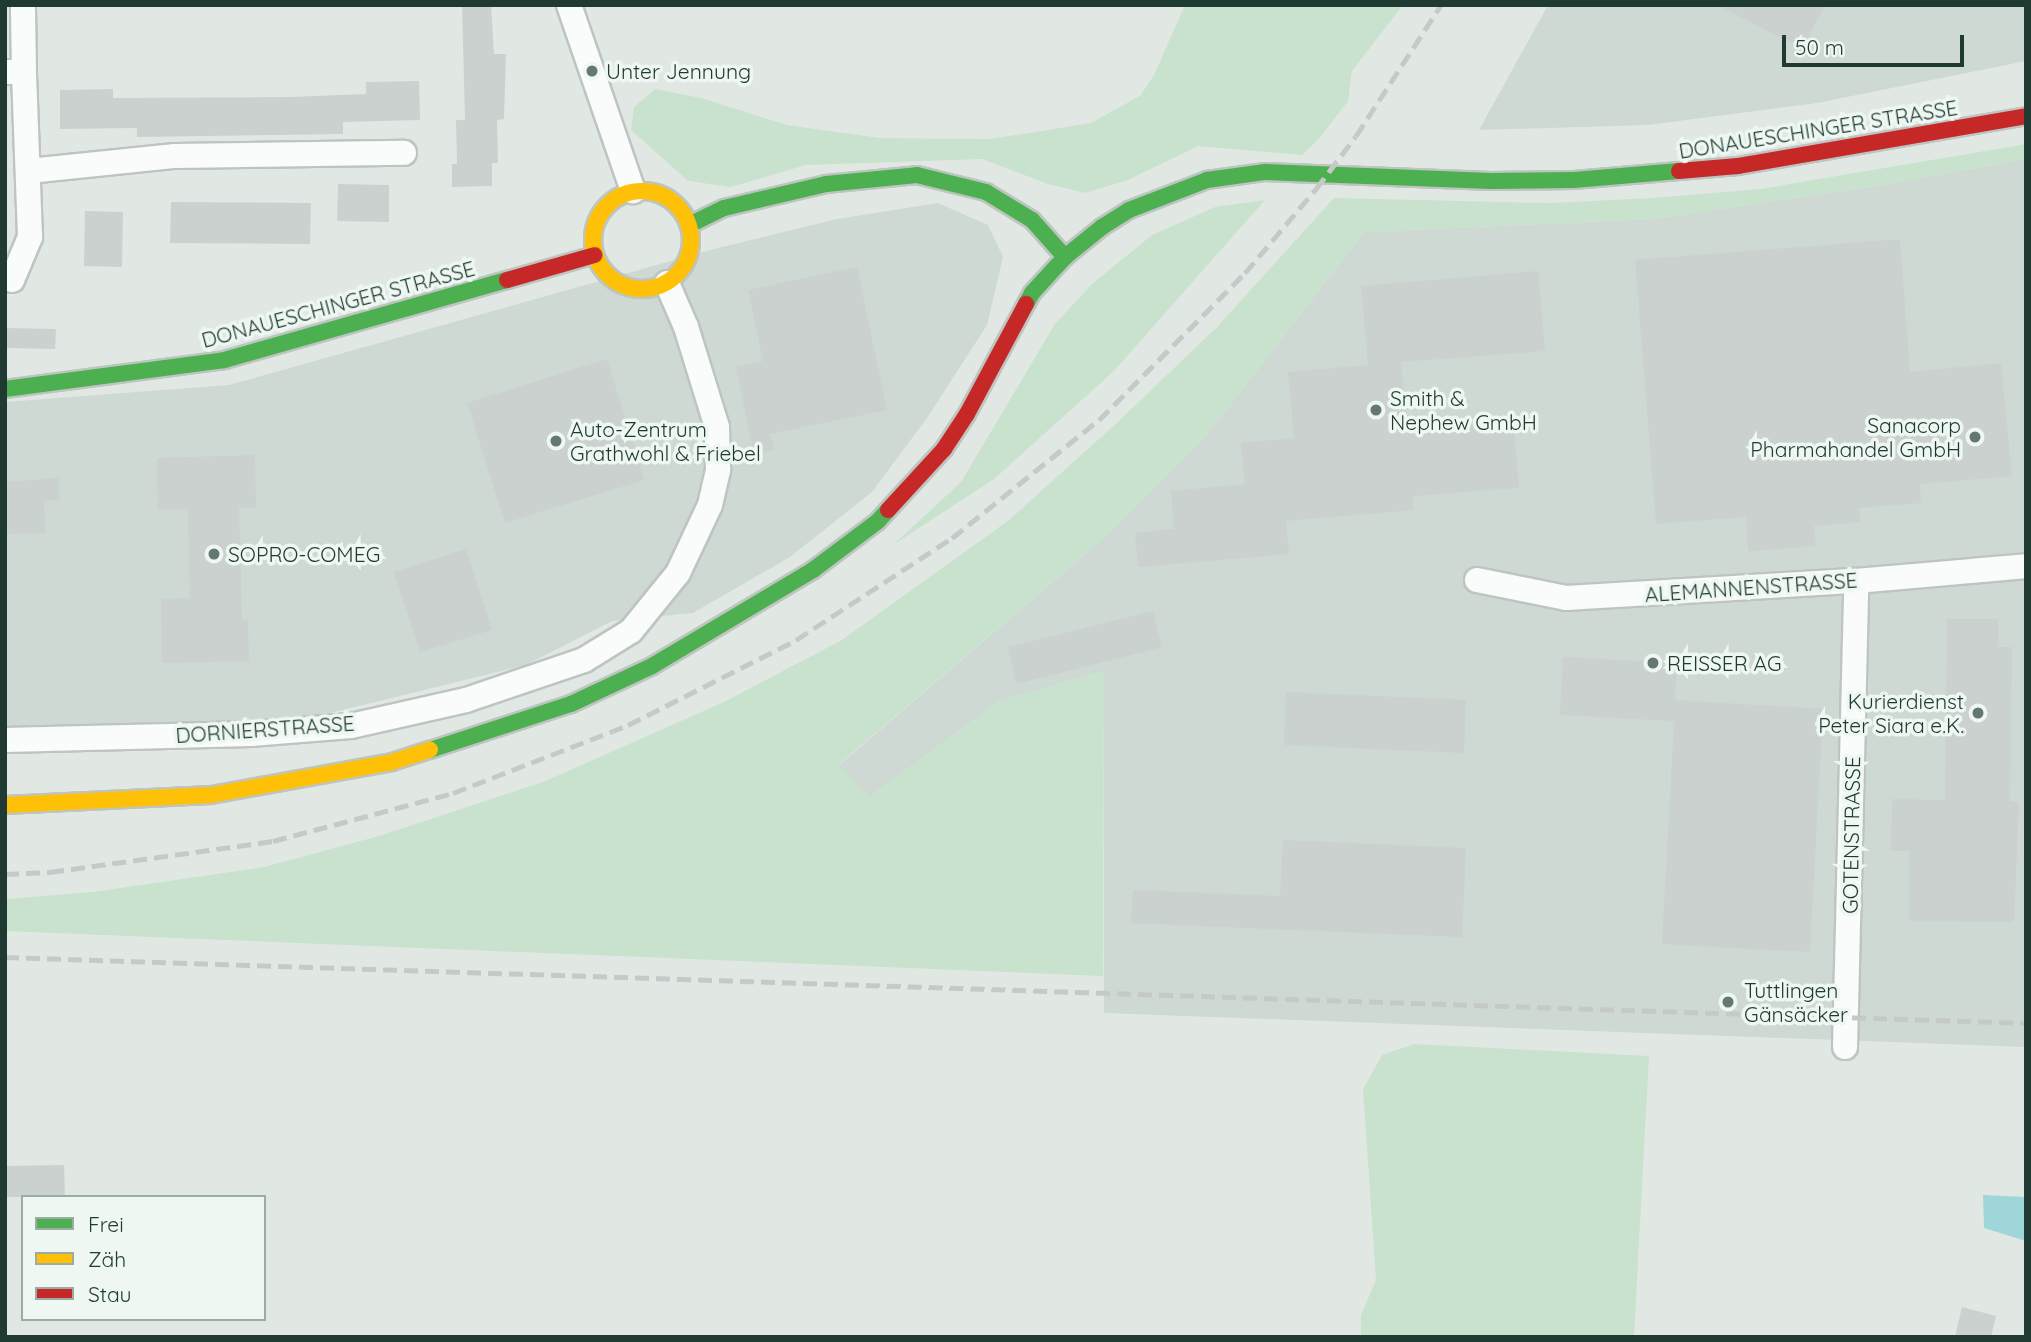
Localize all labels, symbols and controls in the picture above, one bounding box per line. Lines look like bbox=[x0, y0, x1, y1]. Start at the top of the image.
scale bar bbox=[1786, 21, 1968, 65]
text: 50 m bbox=[1795, 34, 1844, 60]
place label: Unter Jennung bbox=[606, 58, 751, 84]
marker: Unter Jennung bbox=[584, 63, 600, 79]
street label: DONAUESCHINGER STRASSE bbox=[1677, 95, 1959, 163]
street label: DONAUESCHINGER STRASSE bbox=[199, 255, 477, 353]
place label: Smith & Nephew GmbH bbox=[1390, 385, 1537, 435]
marker: Smith & Nephew GmbH bbox=[1368, 402, 1384, 418]
place label: Sanacorp Pharmahandel GmbH bbox=[1750, 412, 1961, 462]
place label: Auto-Zentrum Grathwohl & Friebel bbox=[570, 416, 761, 466]
marker: Sanacorp Pharmahandel GmbH bbox=[1967, 429, 1983, 445]
marker: Auto-Zentrum Grathwohl & Friebel bbox=[548, 433, 564, 449]
place label: SOPRO-COMEG bbox=[228, 541, 380, 567]
marker: SOPRO-COMEG bbox=[206, 546, 222, 562]
street label: ALEMANNENSTRASSE bbox=[1644, 567, 1858, 607]
place label: REISSER AG bbox=[1667, 650, 1782, 676]
marker: REISSER AG bbox=[1645, 655, 1661, 671]
place label: Kurierdienst Peter Siara e.K. bbox=[1818, 688, 1964, 738]
marker: Kurierdienst Peter Siara e.K. bbox=[1970, 705, 1986, 721]
street label: DORNIERSTRASSE bbox=[175, 710, 355, 748]
street label: GOTENSTRASSE bbox=[1837, 756, 1865, 914]
place label: Tuttlingen Gänsäcker bbox=[1744, 977, 1848, 1027]
marker: Tuttlingen Gänsäcker bbox=[1718, 992, 1738, 1012]
legend bbox=[21, 1195, 266, 1321]
text: Frei bbox=[88, 1211, 124, 1237]
text: Zäh bbox=[88, 1246, 126, 1272]
text: Stau bbox=[88, 1281, 131, 1307]

